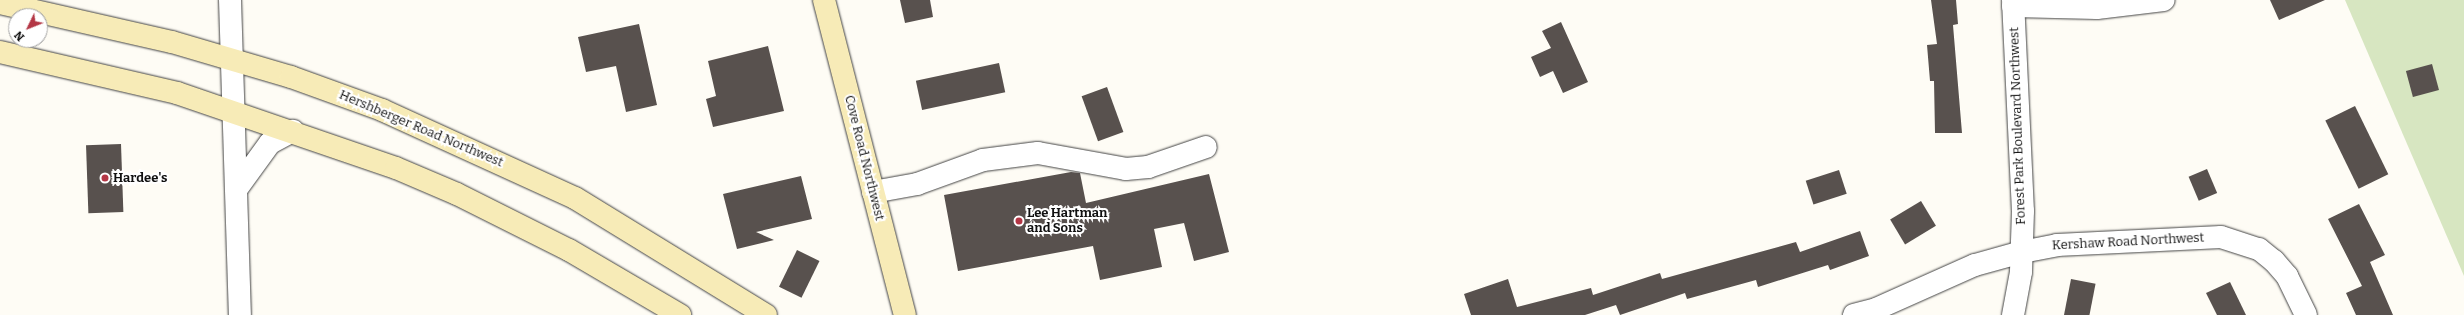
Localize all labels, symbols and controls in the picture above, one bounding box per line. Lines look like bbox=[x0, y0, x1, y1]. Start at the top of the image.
north arrow bbox=[8, 8, 48, 48]
street label: Forest Park Boulevard Northwest bbox=[2007, 27, 2029, 225]
text: N bbox=[12, 28, 27, 43]
street label: Hershberger Road Northwest bbox=[337, 87, 505, 171]
street label: Cove Road Northwest bbox=[841, 94, 887, 222]
place label: Hardee's bbox=[113, 170, 167, 186]
marker: Hardee's bbox=[100, 173, 110, 183]
place label: Lee Hartman and Sons bbox=[1027, 206, 1107, 237]
marker: Lee Hartman and Sons bbox=[1014, 216, 1024, 226]
street label: Kershaw Road Northwest bbox=[2051, 230, 2205, 254]

